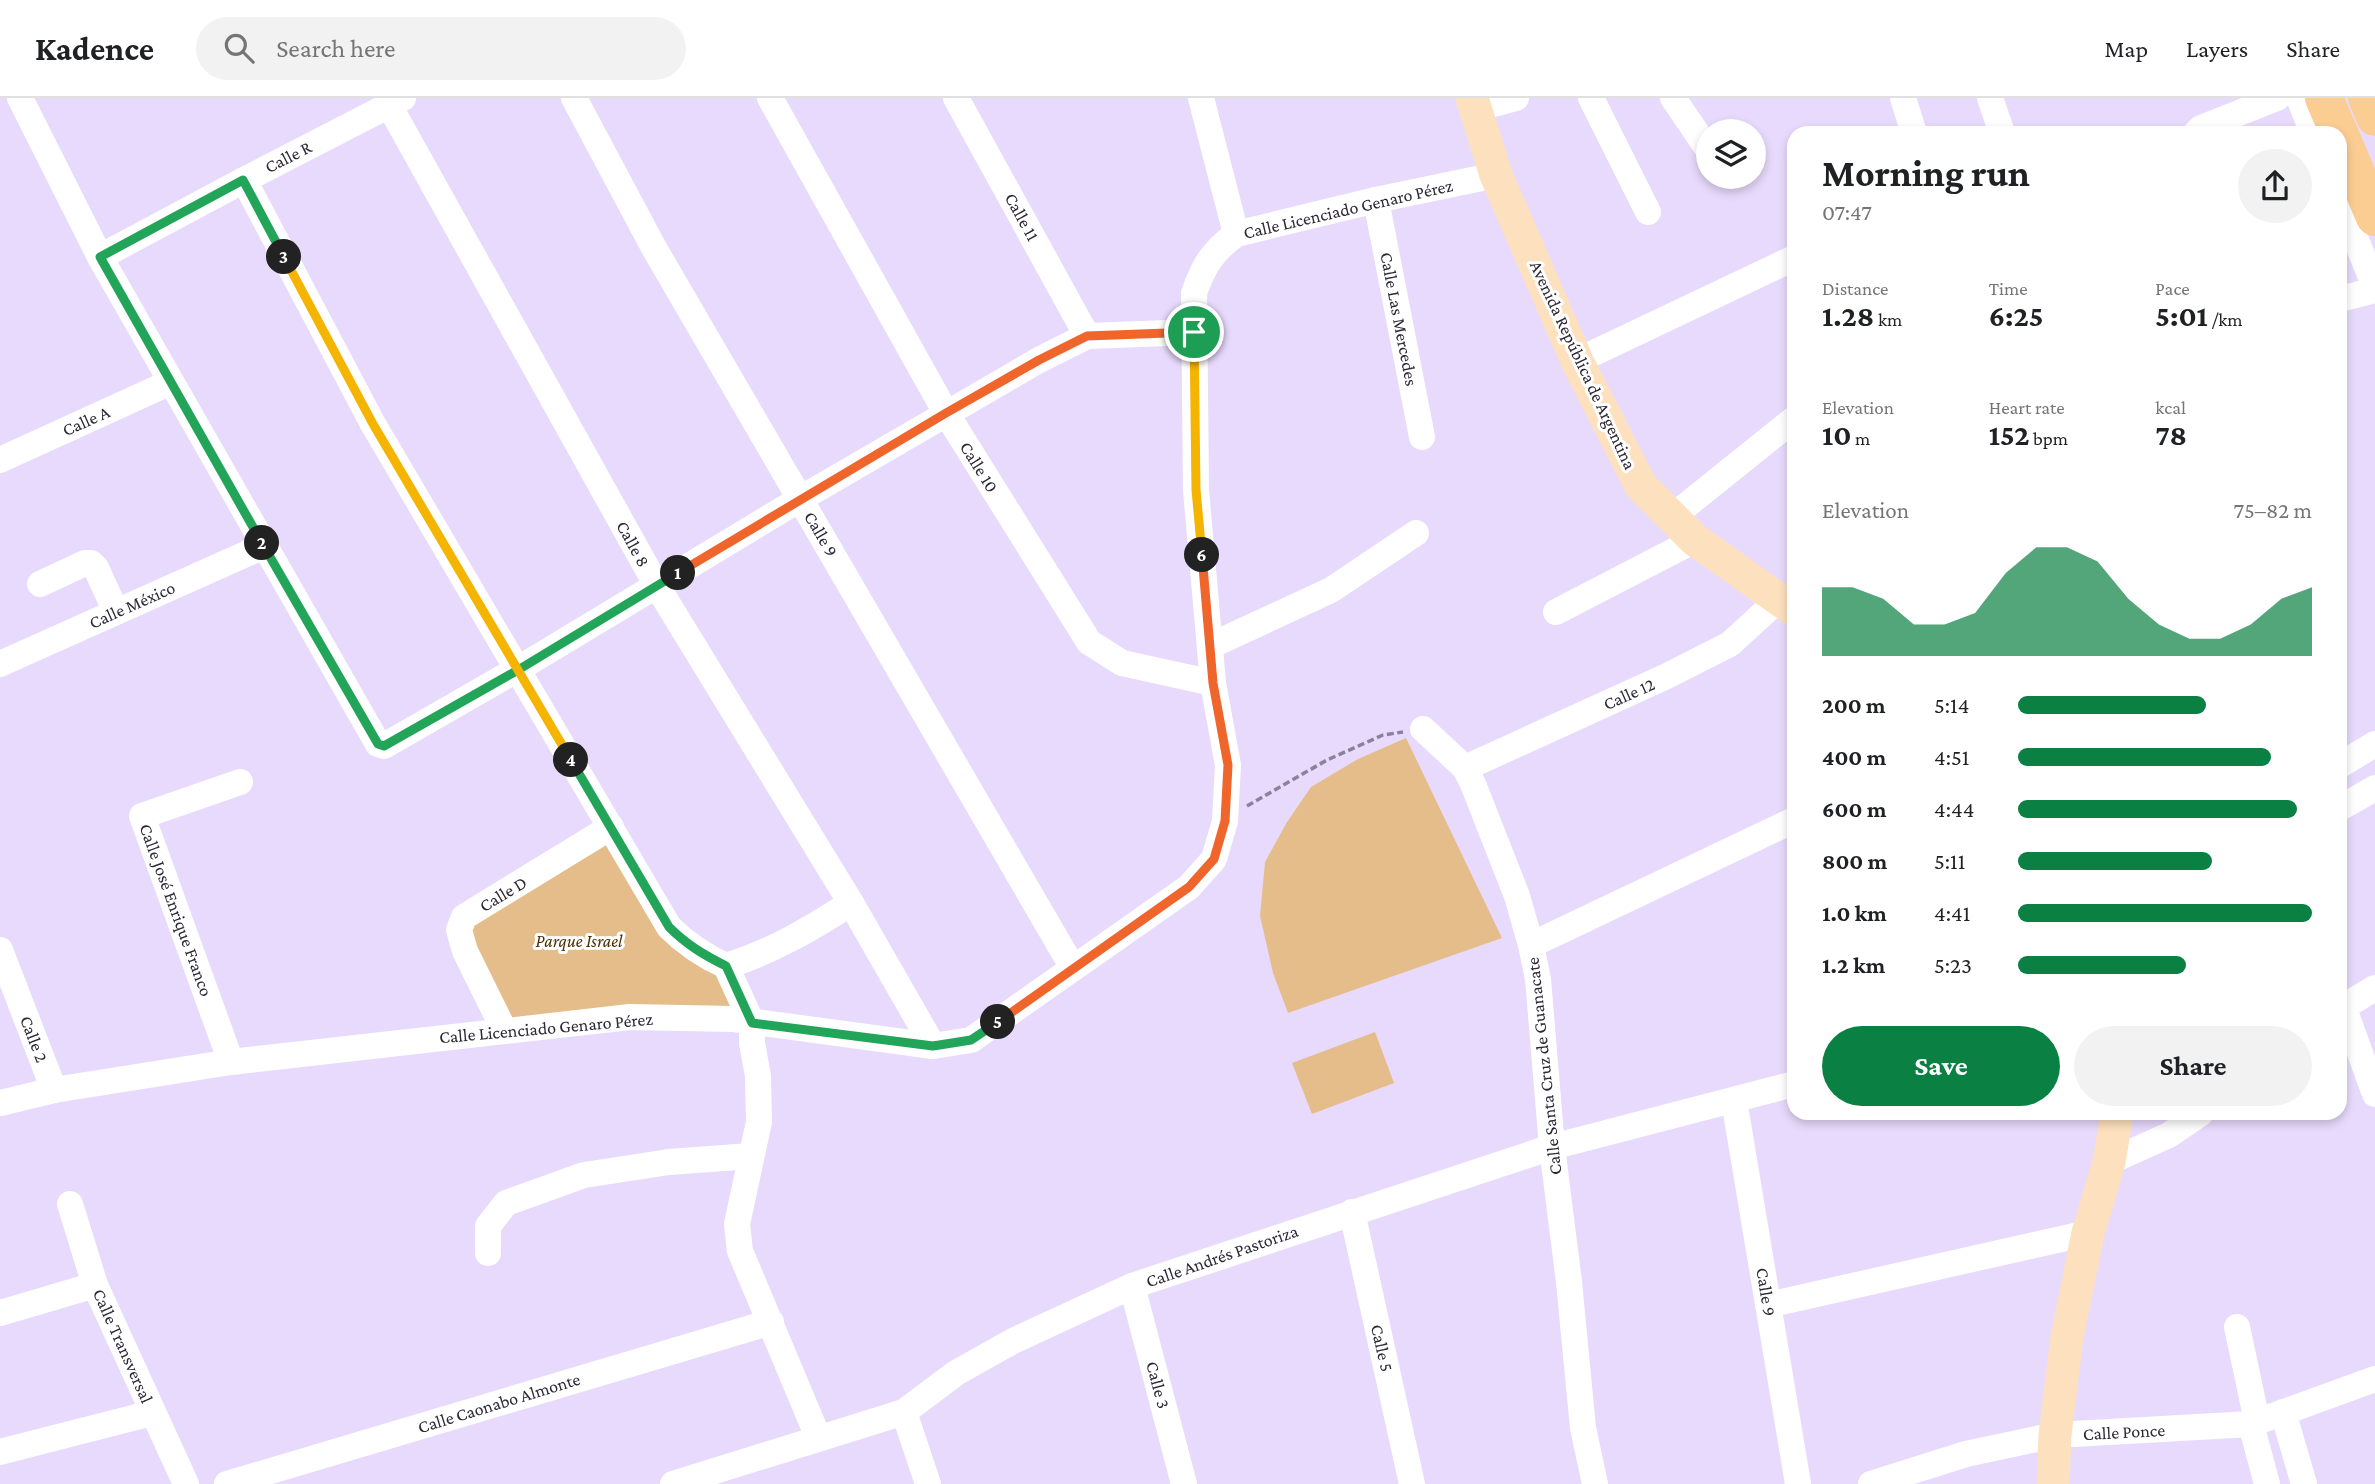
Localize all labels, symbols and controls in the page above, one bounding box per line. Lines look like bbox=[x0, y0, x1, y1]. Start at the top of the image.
search box bbox=[196, 17, 686, 80]
icon: search bbox=[220, 29, 258, 67]
text: Kadence bbox=[35, 30, 154, 67]
text: Search here bbox=[276, 34, 395, 63]
text: Map bbox=[2104, 35, 2148, 62]
text: Layers bbox=[2186, 35, 2248, 62]
text: Share bbox=[2286, 35, 2340, 62]
map controls bbox=[1696, 119, 1766, 189]
button: layers bbox=[1696, 119, 1766, 189]
street label: Calle R bbox=[261, 136, 316, 177]
button: share bbox=[2238, 149, 2312, 223]
text: Morning run bbox=[1822, 152, 2030, 194]
street label: Calle Licenciado Genaro Pérez bbox=[1241, 175, 1455, 243]
street label: Calle 11 bbox=[1001, 190, 1043, 244]
text: 07:47 bbox=[1822, 199, 1872, 225]
pin: 3 bbox=[266, 240, 302, 274]
text: 3 bbox=[279, 246, 288, 267]
street label: Calle Las Mercedes bbox=[1376, 250, 1422, 388]
street label: Avenida República de Argentina bbox=[1526, 257, 1640, 473]
text: Distance bbox=[1822, 278, 1888, 299]
text: Time bbox=[1989, 278, 2028, 299]
text: Pace bbox=[2155, 278, 2190, 299]
text: 1.28 bbox=[1822, 299, 1874, 332]
text: 6:25 bbox=[1989, 299, 2043, 332]
text: 5:01 bbox=[2155, 299, 2208, 332]
pin bbox=[1164, 302, 1224, 362]
text: km bbox=[1874, 309, 1902, 330]
text: /km bbox=[2208, 309, 2243, 330]
icon: arrive bbox=[1175, 313, 1213, 351]
text: Elevation bbox=[1822, 397, 1894, 418]
text: Heart rate bbox=[1989, 397, 2065, 418]
text: kcal bbox=[2155, 397, 2186, 418]
street label: Calle A bbox=[59, 401, 114, 440]
text: 10 bbox=[1822, 418, 1851, 451]
text: 152 bbox=[1989, 418, 2029, 451]
text: 78 bbox=[2155, 418, 2187, 451]
text: m bbox=[1851, 428, 1870, 449]
text: bpm bbox=[2029, 428, 2068, 449]
street label: Calle 10 bbox=[956, 438, 1002, 496]
text: Elevation bbox=[1822, 497, 1909, 523]
text: 75–82 m bbox=[2234, 497, 2312, 523]
street label: Calle 9 bbox=[800, 508, 842, 560]
street label: Calle 8 bbox=[612, 518, 654, 570]
pin: 2 bbox=[244, 526, 280, 560]
text: 2 bbox=[257, 532, 266, 553]
pin: 6 bbox=[1184, 538, 1220, 573]
text: 6 bbox=[1196, 544, 1207, 565]
pin: 1 bbox=[660, 556, 696, 590]
text: 1 bbox=[674, 562, 681, 583]
street label: Calle México bbox=[86, 577, 178, 633]
street label: Calle 12 bbox=[1600, 674, 1658, 714]
text: 200 m bbox=[1822, 692, 1886, 718]
text: 5:14 bbox=[1934, 692, 1970, 718]
pin: 4 bbox=[554, 742, 588, 778]
text: 400 m bbox=[1822, 744, 1886, 770]
text: 4:51 bbox=[1934, 744, 1969, 770]
text: 4 bbox=[565, 749, 576, 770]
text: 600 m bbox=[1822, 796, 1886, 822]
text: 4:44 bbox=[1934, 796, 1975, 822]
street label: Calle José Enrique Franco bbox=[135, 821, 217, 999]
text: 800 m bbox=[1822, 848, 1887, 874]
text: 5:11 bbox=[1934, 848, 1965, 874]
street label: Calle D bbox=[476, 872, 530, 916]
text: 1.0 km bbox=[1822, 900, 1887, 926]
text: 4:41 bbox=[1934, 900, 1970, 926]
park label: Parque Israel bbox=[536, 931, 623, 951]
text: 1.2 km bbox=[1822, 952, 1885, 978]
text: 5:23 bbox=[1934, 952, 1972, 978]
street label: Calle Santa Cruz de Guanacate bbox=[1523, 956, 1565, 1176]
pin: 5 bbox=[981, 1004, 1016, 1040]
street label: Calle Licenciado Genaro Pérez bbox=[438, 1009, 654, 1047]
text: 5 bbox=[993, 1011, 1002, 1032]
street label: Calle 2 bbox=[16, 1013, 52, 1065]
button: Save bbox=[1822, 1026, 2060, 1106]
button: Share bbox=[2074, 1026, 2312, 1106]
street label: Calle Andrés Pastoriza bbox=[1143, 1221, 1301, 1291]
street label: Calle 9 bbox=[1752, 1266, 1780, 1318]
street label: Calle Transversal bbox=[89, 1286, 157, 1406]
street label: Calle 5 bbox=[1367, 1322, 1397, 1374]
street label: Calle 3 bbox=[1142, 1359, 1174, 1411]
street label: Calle Caonabo Almonte bbox=[415, 1369, 583, 1437]
street label: Calle Ponce bbox=[2082, 1420, 2166, 1444]

